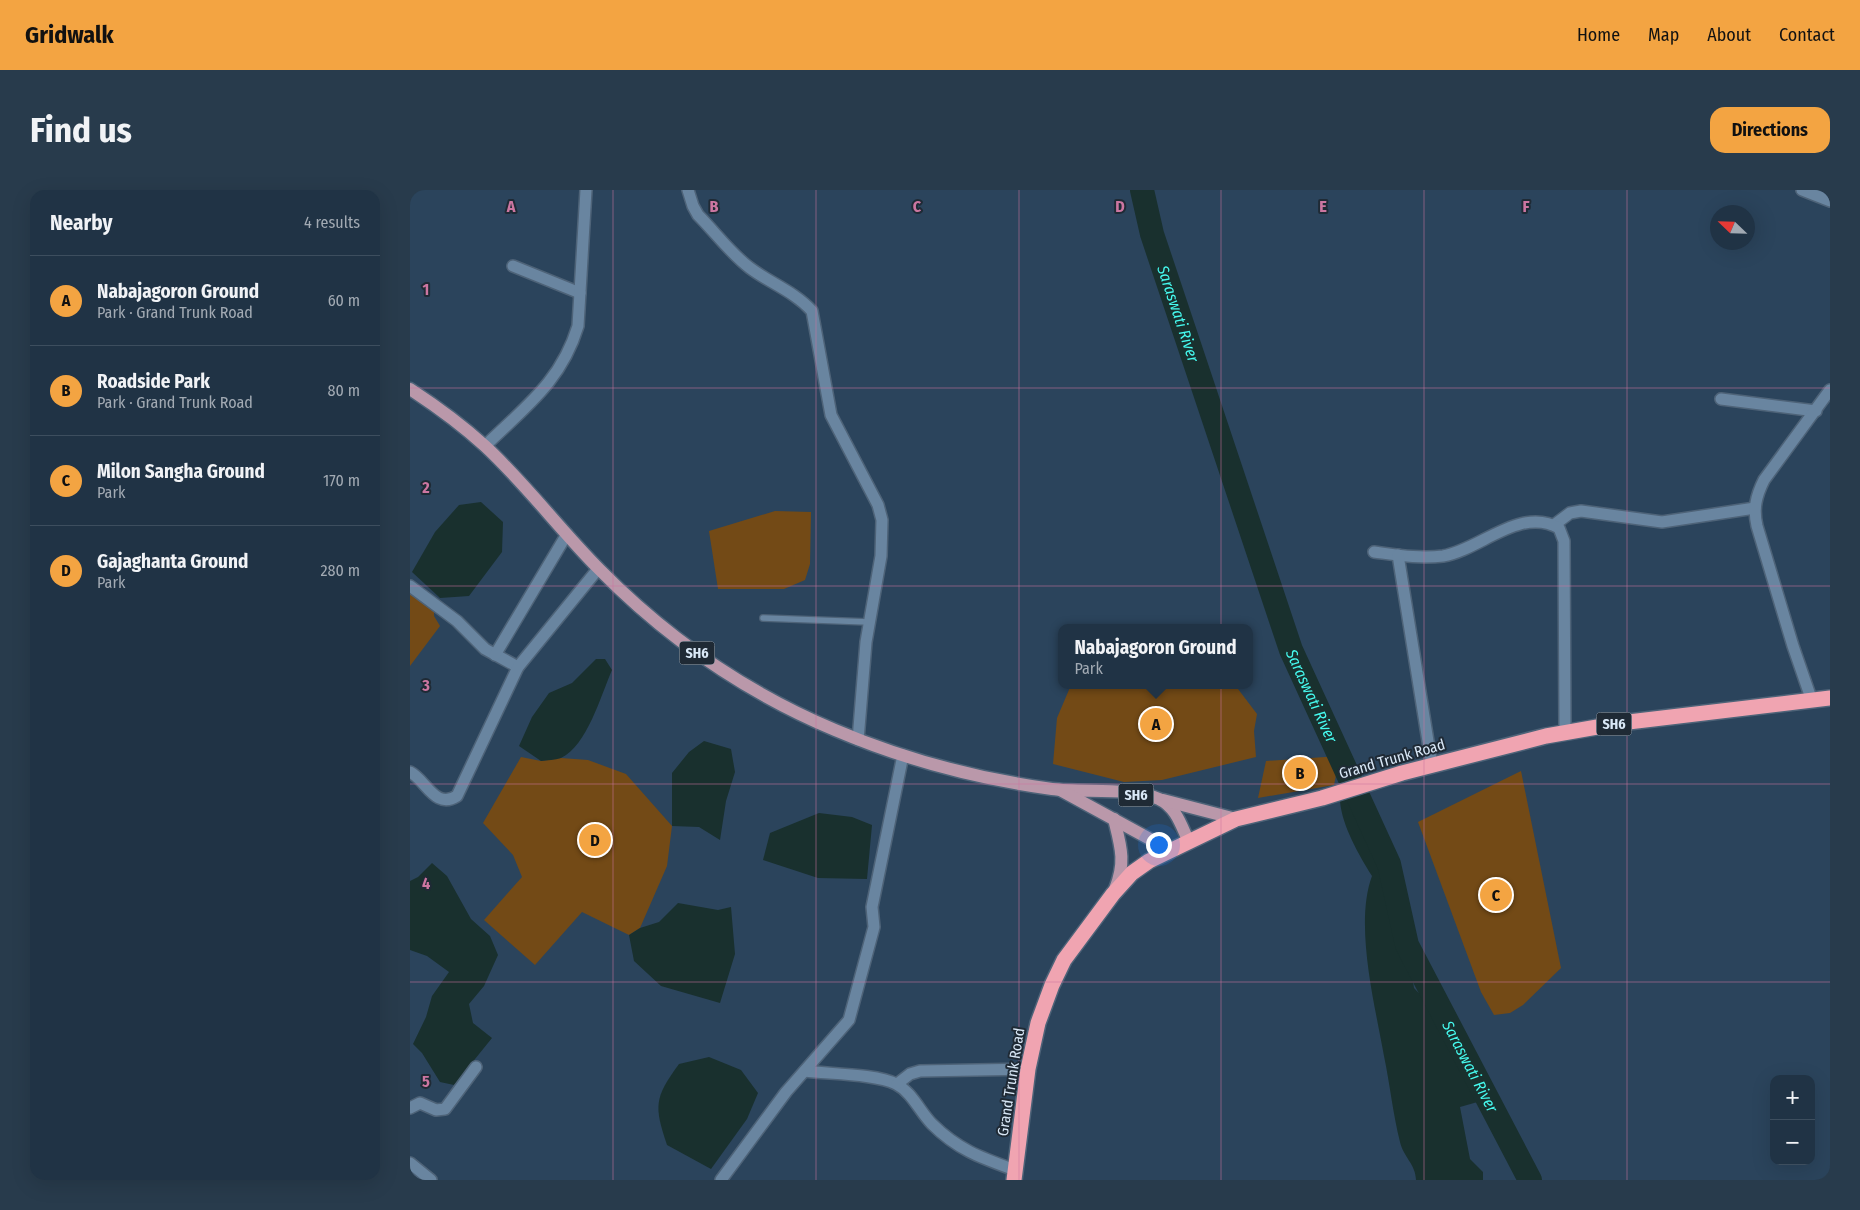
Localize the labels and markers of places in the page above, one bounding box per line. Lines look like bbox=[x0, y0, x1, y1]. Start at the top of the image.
pin: A bbox=[1140, 705, 1172, 743]
pin: B bbox=[1284, 754, 1316, 792]
pin: D bbox=[579, 821, 611, 859]
pin: C bbox=[1480, 876, 1512, 914]

